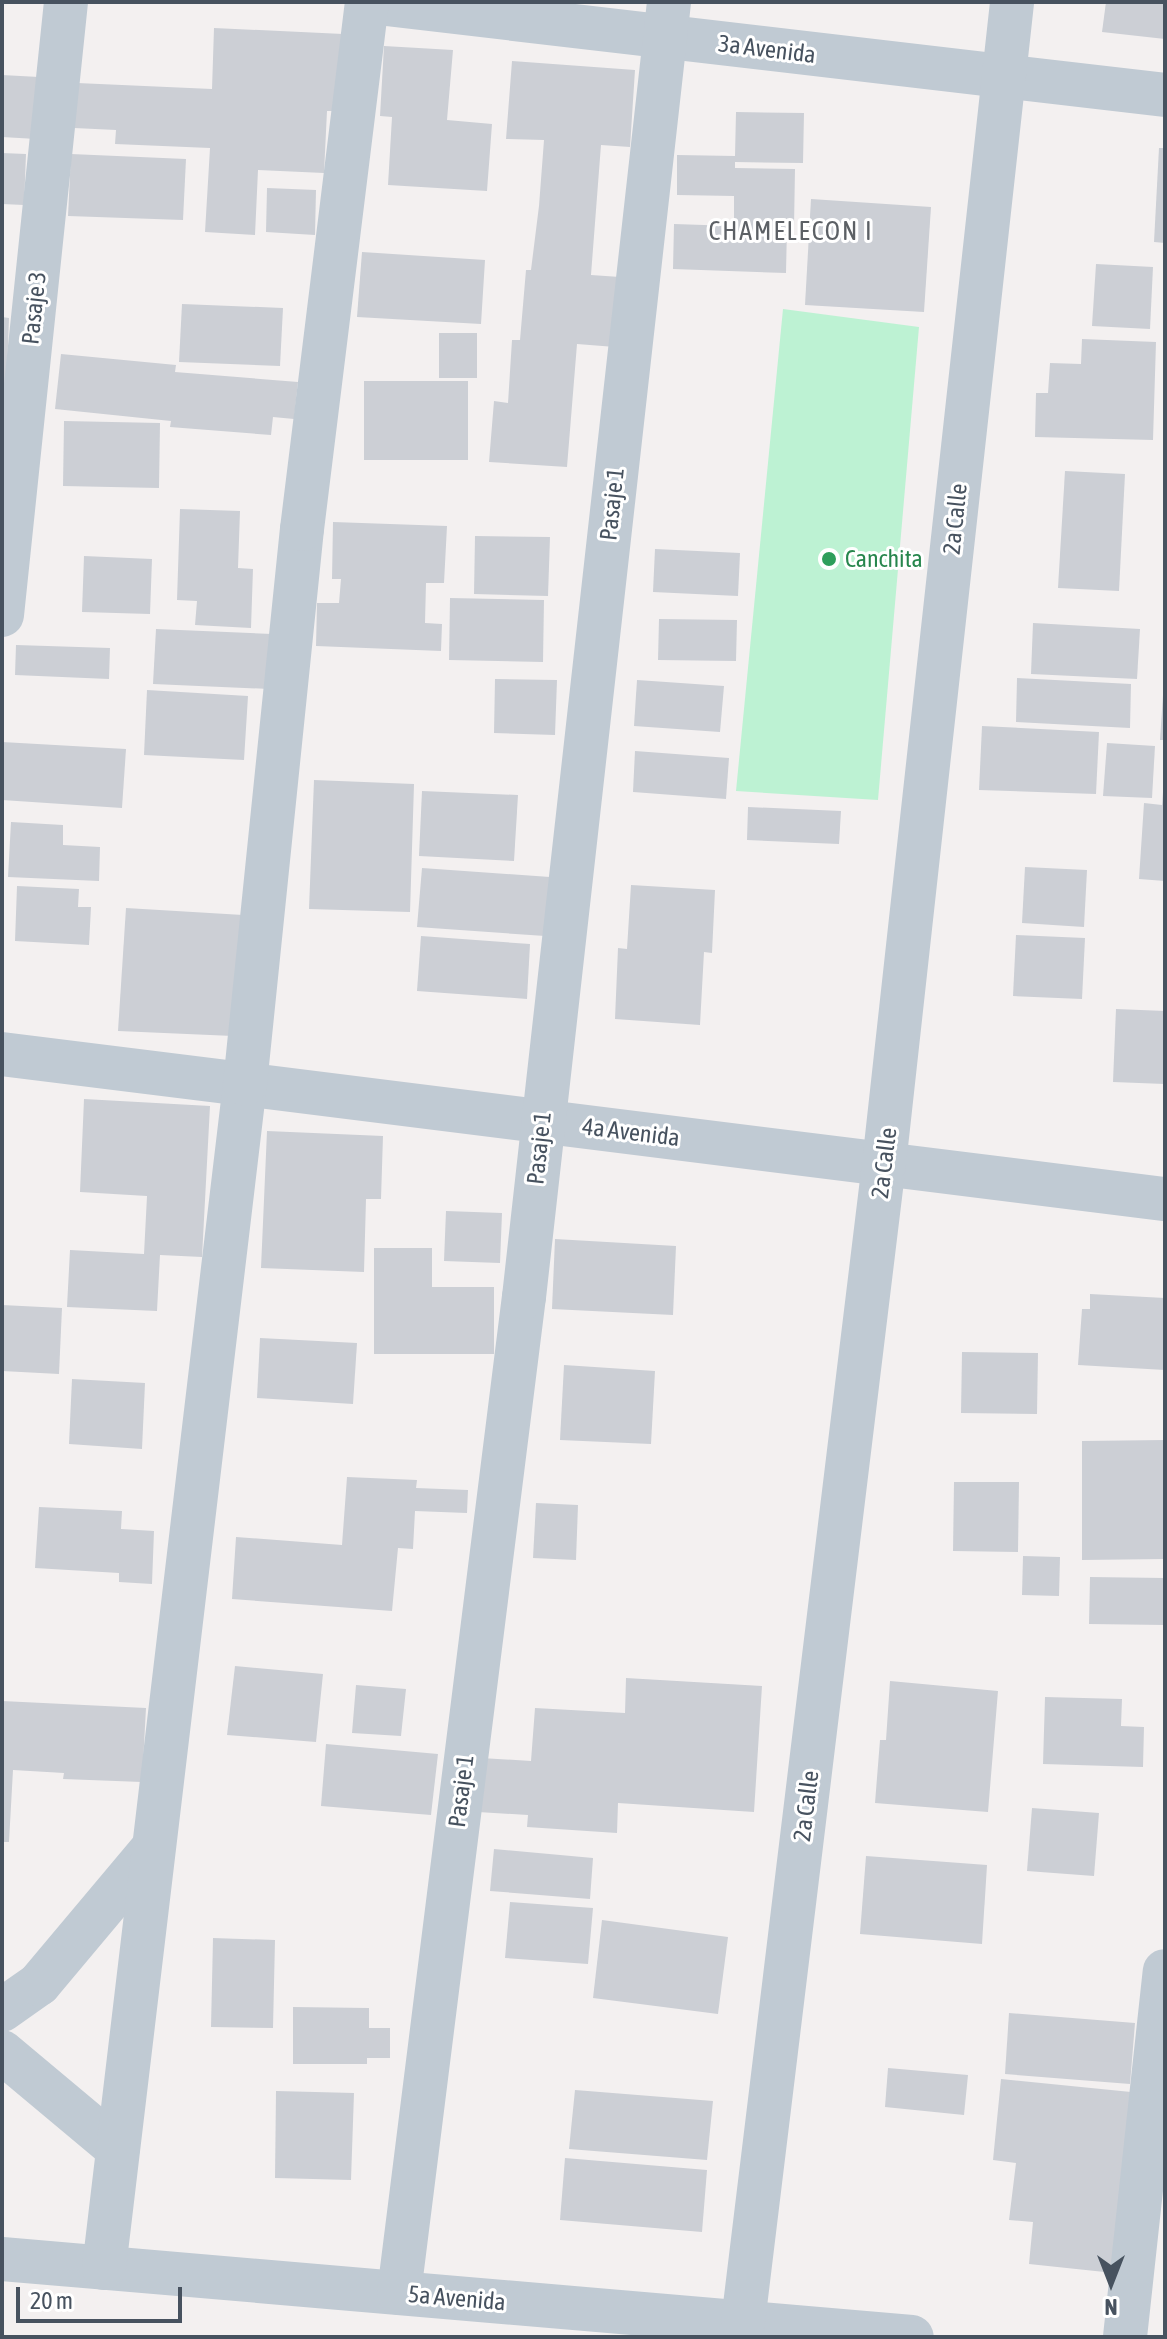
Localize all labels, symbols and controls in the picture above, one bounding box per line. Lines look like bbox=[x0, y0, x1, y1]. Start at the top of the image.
street label: 3a Avenida bbox=[717, 29, 817, 69]
district label: CHAMELECON I bbox=[708, 216, 874, 248]
street label: Pasaje 3 bbox=[16, 270, 52, 346]
street label: Pasaje 1 bbox=[594, 466, 630, 542]
street label: 2a Calle bbox=[937, 482, 973, 556]
place label: Canchita bbox=[845, 545, 923, 573]
marker: Canchita bbox=[820, 550, 838, 568]
street label: Pasaje 1 bbox=[521, 1110, 557, 1186]
street label: 4a Avenida bbox=[581, 1112, 681, 1152]
street label: 2a Calle bbox=[865, 1126, 903, 1200]
street label: Pasaje 1 bbox=[442, 1753, 480, 1829]
street label: 2a Calle bbox=[787, 1769, 825, 1843]
north arrow bbox=[1071, 2243, 1151, 2323]
scale bar bbox=[20, 2271, 186, 2321]
street label: 5a Avenida bbox=[407, 2279, 507, 2317]
text: 20 m bbox=[30, 2287, 73, 2314]
text: N bbox=[1105, 2294, 1118, 2320]

